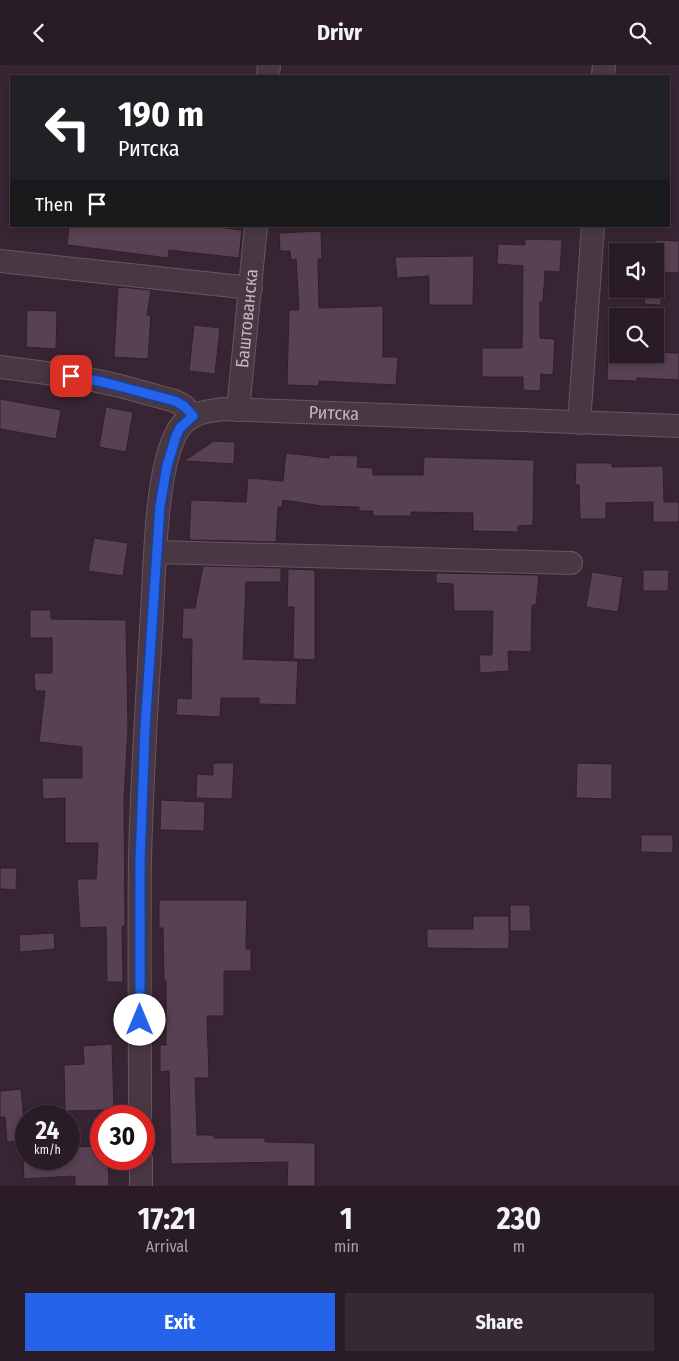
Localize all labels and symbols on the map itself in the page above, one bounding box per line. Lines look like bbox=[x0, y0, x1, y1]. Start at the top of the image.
street label: Баштованска bbox=[231, 268, 263, 369]
pin bbox=[50, 355, 92, 397]
street label: Ритска bbox=[308, 401, 360, 425]
position arrow bbox=[113, 993, 165, 1045]
speed limit sign: 30 bbox=[90, 1105, 155, 1170]

